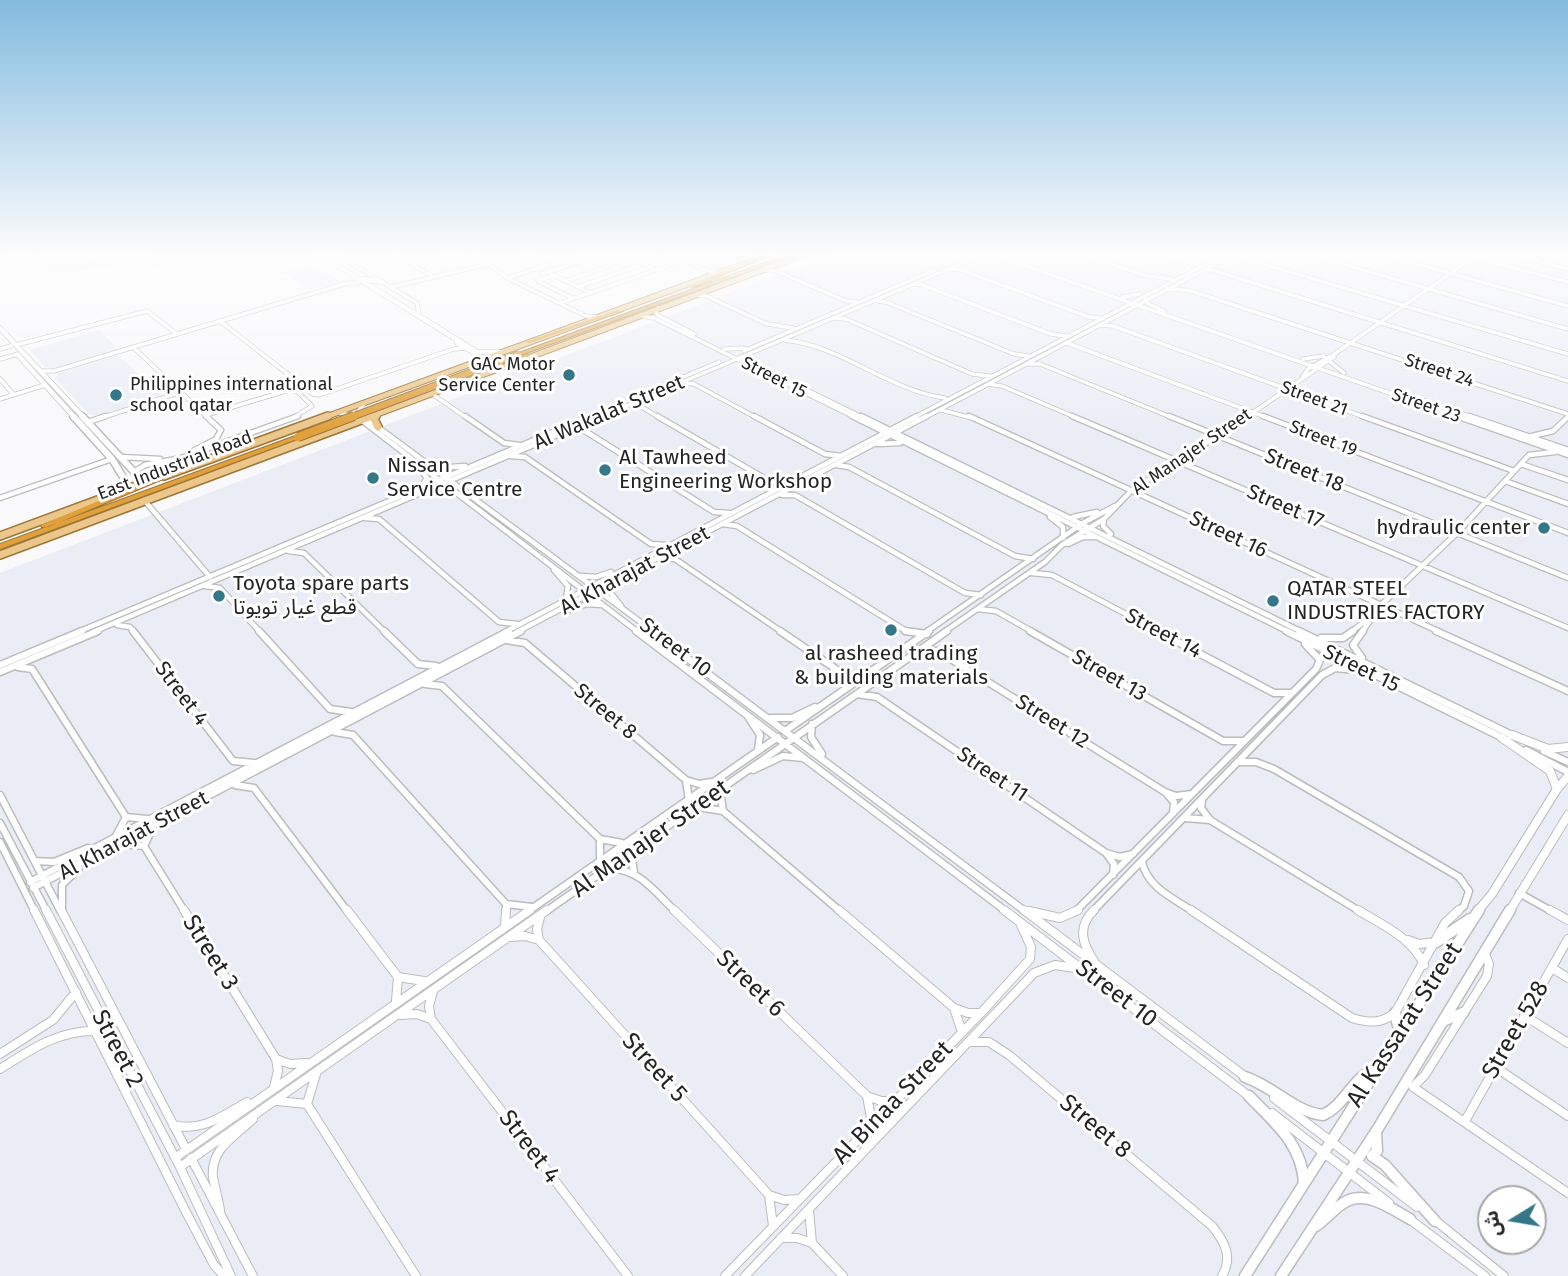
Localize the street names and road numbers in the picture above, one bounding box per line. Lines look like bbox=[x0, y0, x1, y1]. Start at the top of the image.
street label: Street 24 bbox=[1402, 350, 1476, 392]
street label: Street 15 bbox=[738, 352, 810, 404]
street label: Al Wakalat Street bbox=[530, 370, 688, 456]
street label: Street 21 bbox=[1277, 377, 1351, 421]
street label: Street 23 bbox=[1389, 384, 1463, 428]
street label: Al Manajer Street bbox=[1128, 404, 1256, 500]
street label: Street 19 bbox=[1286, 416, 1360, 462]
street label: East Industrial Road bbox=[95, 427, 255, 505]
street label: Street 18 bbox=[1261, 444, 1347, 498]
street label: Street 17 bbox=[1243, 480, 1327, 534]
street label: Street 16 bbox=[1185, 506, 1271, 564]
street label: Al Kharajat Street bbox=[556, 521, 714, 621]
street label: Street 14 bbox=[1121, 603, 1205, 665]
street label: Street 10 bbox=[634, 613, 716, 683]
street label: Street 15 bbox=[1319, 640, 1403, 698]
street label: Street 13 bbox=[1067, 645, 1151, 707]
street label: Street 4 bbox=[149, 657, 213, 731]
street label: Street 8 bbox=[569, 679, 641, 745]
street label: Street 12 bbox=[1011, 690, 1093, 754]
street label: Street 11 bbox=[952, 742, 1032, 808]
street label: Al Manajer Street bbox=[566, 774, 736, 904]
street label: Al Kharajat Street bbox=[55, 786, 213, 886]
street label: Street 3 bbox=[176, 910, 244, 996]
street label: Al Kassarat Street bbox=[1341, 937, 1469, 1113]
street label: Street 6 bbox=[710, 944, 790, 1024]
street label: Street 10 bbox=[1069, 954, 1163, 1034]
street label: Street 528 bbox=[1476, 976, 1556, 1084]
street label: Street 2 bbox=[85, 1005, 149, 1093]
street label: Street 5 bbox=[615, 1027, 693, 1109]
street label: Al Binaa Street bbox=[827, 1035, 959, 1171]
street label: Street 8 bbox=[1053, 1089, 1137, 1165]
street label: Street 4 bbox=[492, 1105, 566, 1189]

